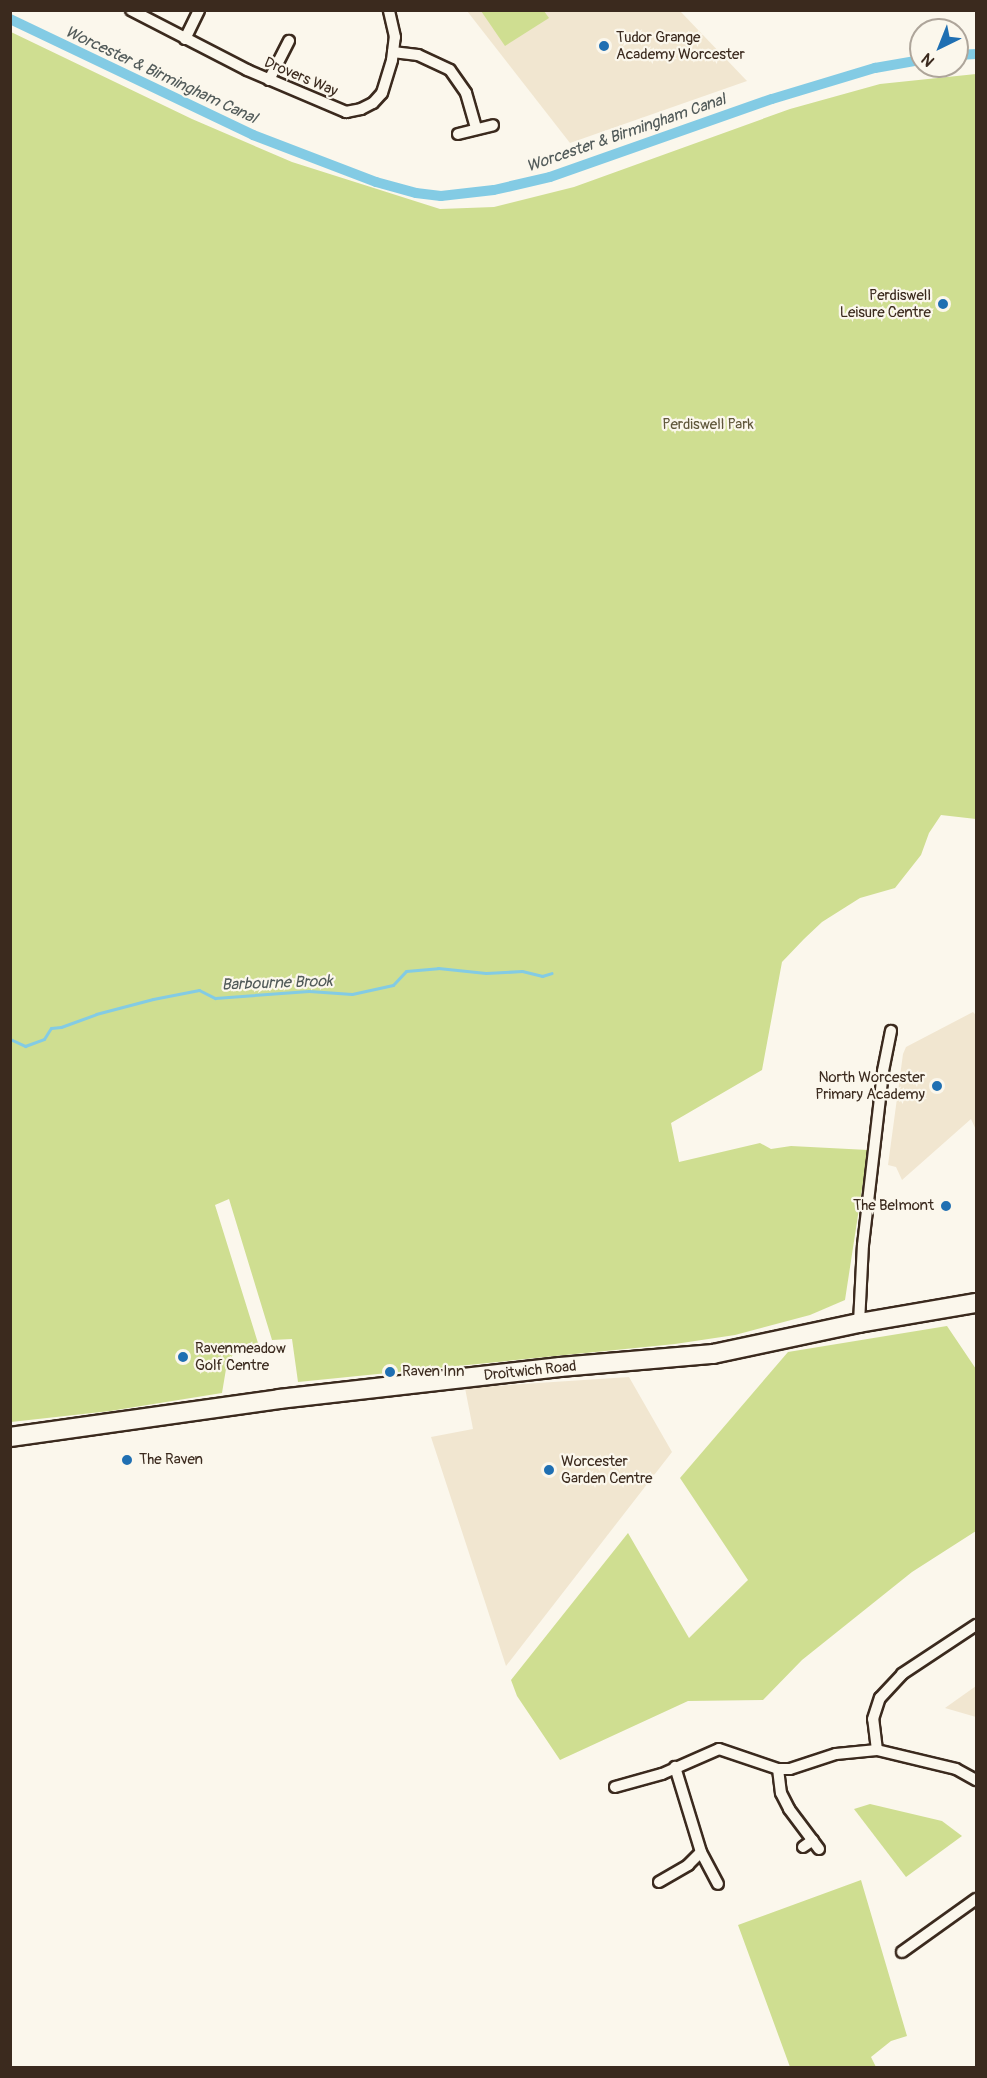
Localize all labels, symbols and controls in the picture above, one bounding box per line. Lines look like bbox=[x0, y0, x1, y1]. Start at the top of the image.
north arrow bbox=[909, 18, 969, 78]
water label: Worcester & Birmingham Canal bbox=[62, 22, 260, 128]
place label: Tudor Grange Academy Worcester bbox=[616, 28, 745, 63]
marker: Tudor Grange Academy Worcester bbox=[597, 39, 611, 53]
text: N bbox=[917, 49, 939, 71]
street label: Drovers Way bbox=[262, 53, 340, 101]
water label: Worcester & Birmingham Canal bbox=[524, 90, 728, 176]
place label: Perdiswell Leisure Centre bbox=[840, 286, 931, 321]
marker: Perdiswell Leisure Centre bbox=[936, 297, 950, 311]
park label: Perdiswell Park bbox=[662, 416, 754, 434]
water label: Barbourne Brook bbox=[221, 971, 333, 995]
place label: North Worcester Primary Academy bbox=[815, 1068, 925, 1103]
marker: North Worcester Primary Academy bbox=[930, 1079, 944, 1093]
place label: The Belmont bbox=[853, 1197, 934, 1215]
marker: The Belmont bbox=[939, 1199, 953, 1213]
place label: Ravenmeadow Golf Centre bbox=[195, 1339, 286, 1374]
marker: Ravenmeadow Golf Centre bbox=[176, 1350, 190, 1364]
street label: Droitwich Road bbox=[483, 1357, 577, 1385]
place label: Raven Inn bbox=[402, 1363, 464, 1381]
marker: Raven Inn bbox=[383, 1365, 397, 1379]
place label: The Raven bbox=[139, 1451, 203, 1469]
place label: Worcester Garden Centre bbox=[561, 1452, 652, 1487]
marker: The Raven bbox=[120, 1453, 134, 1467]
marker: Worcester Garden Centre bbox=[542, 1463, 556, 1477]

